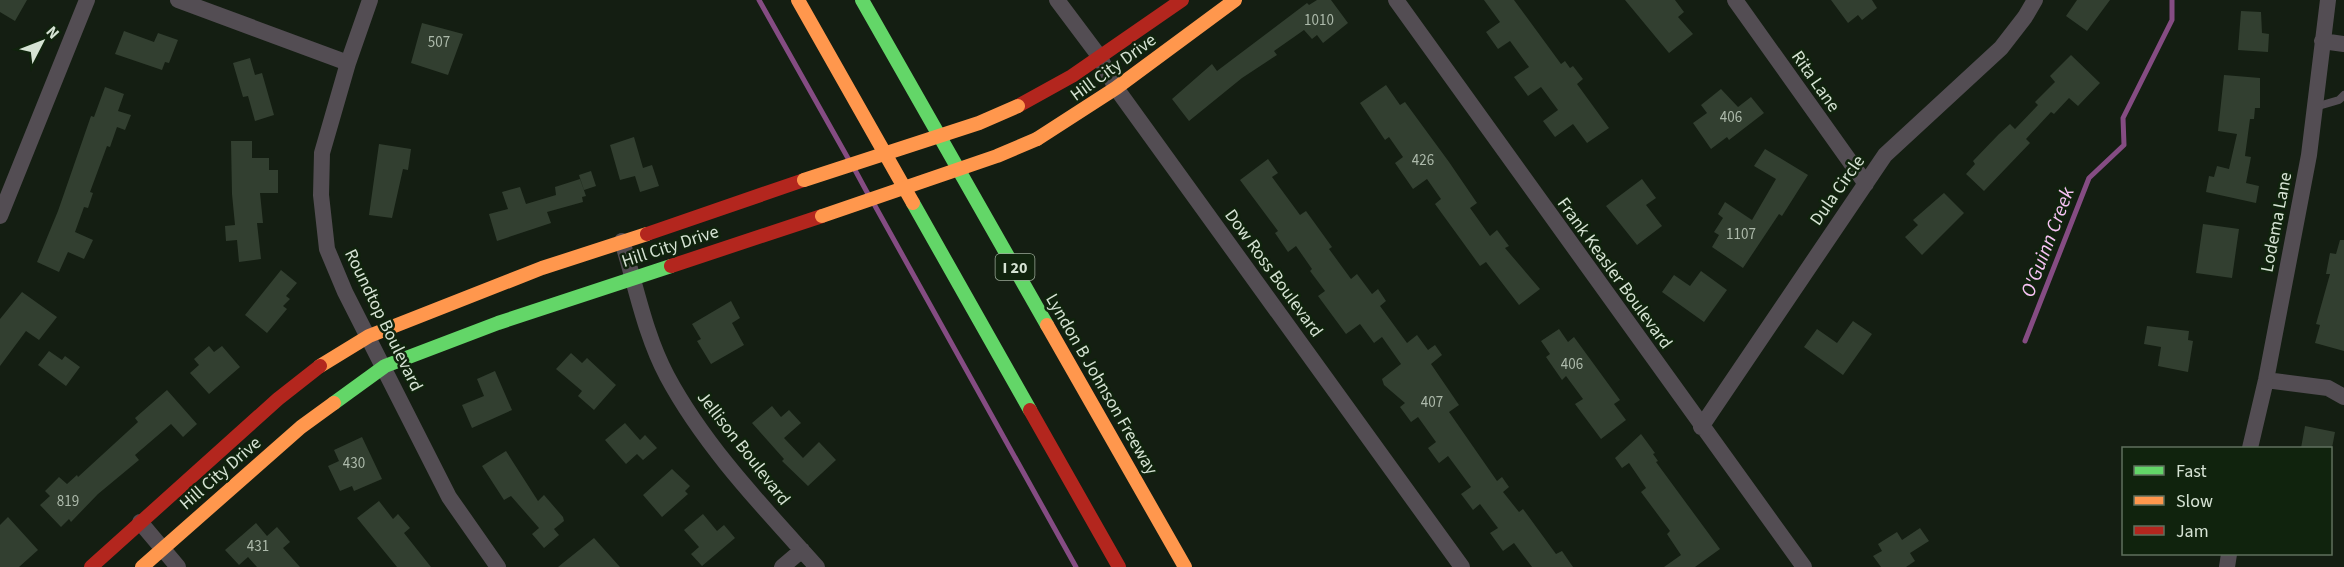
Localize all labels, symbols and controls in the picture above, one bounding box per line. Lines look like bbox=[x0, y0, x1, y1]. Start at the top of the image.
house number: 1010 bbox=[1304, 10, 1334, 31]
north arrow bbox=[12, 12, 72, 72]
text: N bbox=[41, 21, 64, 44]
street label: Hill City Drive bbox=[1065, 28, 1161, 107]
house number: 507 bbox=[428, 32, 450, 53]
street label: Rita Lane bbox=[1785, 46, 1846, 117]
house number: 406 bbox=[1720, 107, 1742, 128]
house number: 426 bbox=[1412, 150, 1434, 171]
street label: Dula Circle bbox=[1804, 150, 1871, 230]
street label: Lodema Lane bbox=[2255, 170, 2298, 274]
water label: O'Guinn Creek bbox=[2014, 183, 2082, 301]
street label: Frank Keasler Boulevard bbox=[1551, 192, 1678, 354]
street label: Dow Ross Boulevard bbox=[1219, 204, 1329, 342]
street label: Hill City Drive bbox=[618, 219, 722, 274]
house number: 1107 bbox=[1726, 224, 1756, 245]
street label: Roundtop Boulevard bbox=[338, 245, 429, 396]
road number: I 20 bbox=[996, 254, 1034, 280]
street label: Lyndon B Johnson Freeway bbox=[1039, 289, 1164, 480]
house number: 406 bbox=[1561, 354, 1583, 375]
street label: Jellison Boulevard bbox=[691, 386, 796, 511]
house number: 407 bbox=[1421, 392, 1443, 413]
street label: Hill City Drive bbox=[174, 431, 267, 516]
legend bbox=[2122, 447, 2332, 555]
house number: 430 bbox=[343, 453, 365, 474]
text: Fast bbox=[2176, 459, 2207, 484]
text: Slow bbox=[2176, 489, 2213, 514]
house number: 819 bbox=[57, 491, 79, 512]
text: Jam bbox=[2176, 519, 2209, 544]
house number: 431 bbox=[247, 536, 269, 557]

